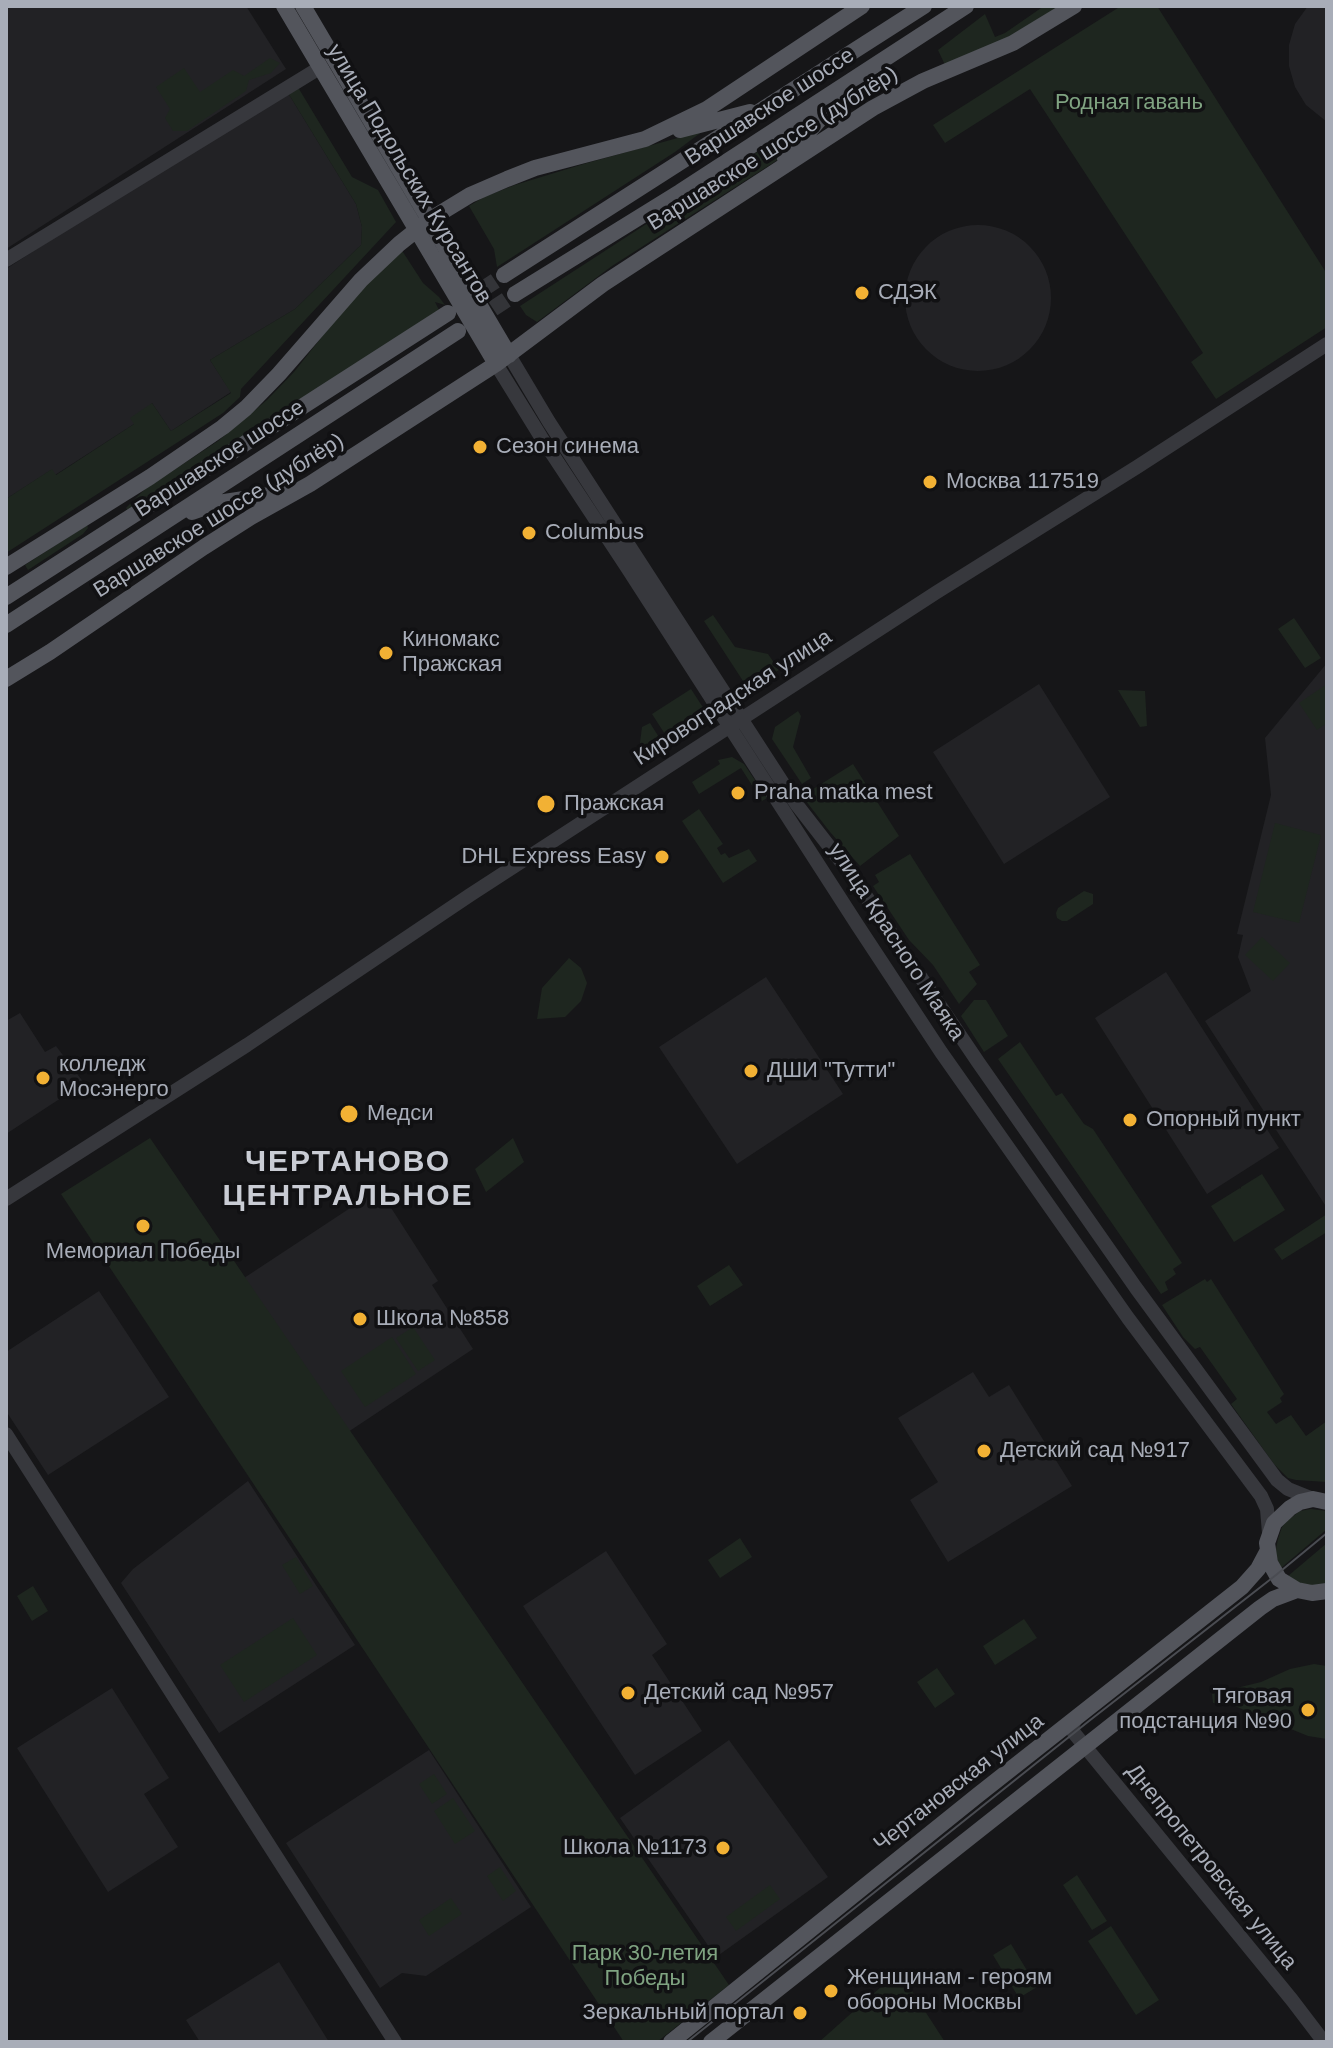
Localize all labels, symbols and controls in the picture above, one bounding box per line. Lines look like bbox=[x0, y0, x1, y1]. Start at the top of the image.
street label: улица Подольских Курсантов bbox=[321, 39, 497, 309]
street label: Варшавское шоссе bbox=[681, 43, 859, 171]
street label: Варшавское шоссе (дублёр) bbox=[643, 61, 903, 237]
park label: Родная гавань bbox=[1055, 90, 1203, 116]
place label: СДЭК bbox=[878, 280, 937, 306]
marker: СДЭК bbox=[853, 284, 871, 302]
street label: Варшавское шоссе bbox=[131, 395, 309, 523]
street label: Варшавское шоссе (дублёр) bbox=[89, 428, 349, 604]
place label: Сезон синема bbox=[496, 434, 639, 460]
marker: Сезон синема bbox=[471, 438, 489, 456]
place label: Москва 117519 bbox=[946, 469, 1099, 495]
marker: Москва 117519 bbox=[921, 473, 939, 491]
place label: Columbus bbox=[545, 520, 644, 546]
marker: Columbus bbox=[520, 524, 538, 542]
street label: Кировоградская улица bbox=[629, 624, 837, 772]
place label: Киномакс Пражская bbox=[402, 627, 502, 678]
marker: Киномакс Пражская bbox=[377, 644, 395, 662]
place label: Praha matka mest bbox=[754, 780, 933, 806]
marker: Praha matka mest bbox=[729, 784, 747, 802]
place label: Пражская bbox=[564, 791, 664, 817]
marker: Пражская bbox=[535, 793, 557, 815]
street label: улица Красного Маяка bbox=[822, 838, 970, 1046]
place label: DHL Express Easy bbox=[461, 844, 646, 870]
marker: DHL Express Easy bbox=[653, 848, 671, 866]
place label: колледж Мосэнерго bbox=[59, 1052, 169, 1104]
place label: ДШИ "Тутти" bbox=[767, 1058, 895, 1084]
marker: ДШИ "Тутти" bbox=[742, 1062, 760, 1080]
marker: колледж Мосэнерго bbox=[34, 1069, 52, 1087]
place label: Медси bbox=[367, 1101, 433, 1127]
marker: Медси bbox=[338, 1103, 360, 1125]
place label: Опорный пункт bbox=[1146, 1107, 1301, 1133]
marker: Опорный пункт bbox=[1121, 1111, 1139, 1129]
district label: ЧЕРТАНОВО ЦЕНТРАЛЬНОЕ bbox=[223, 1145, 473, 1216]
marker: Мемориал Победы bbox=[134, 1217, 152, 1235]
place label: Мемориал Победы bbox=[46, 1239, 240, 1265]
place label: Школа №858 bbox=[376, 1306, 509, 1332]
marker: Школа №858 bbox=[351, 1310, 369, 1328]
place label: Детский сад №917 bbox=[1000, 1438, 1190, 1464]
marker: Детский сад №917 bbox=[975, 1442, 993, 1460]
place label: Детский сад №957 bbox=[644, 1680, 834, 1706]
marker: Детский сад №957 bbox=[619, 1684, 637, 1702]
place label: Тяговая подстанция №90 bbox=[1119, 1684, 1292, 1736]
marker: Тяговая подстанция №90 bbox=[1299, 1701, 1317, 1719]
street label: Чертановская улица bbox=[869, 1708, 1049, 1858]
street label: Днепропетровская улица bbox=[1120, 1759, 1302, 1975]
place label: Школа №1173 bbox=[563, 1835, 707, 1861]
marker: Школа №1173 bbox=[714, 1839, 732, 1857]
park label: Парк 30-летия Победы bbox=[572, 1941, 718, 1992]
place label: Женщинам - героям обороны Москвы bbox=[847, 1965, 1052, 2016]
marker: Женщинам - героям обороны Москвы bbox=[822, 1982, 840, 2000]
place label: Зеркальный портал bbox=[582, 2000, 784, 2026]
marker: Зеркальный портал bbox=[791, 2004, 809, 2022]

